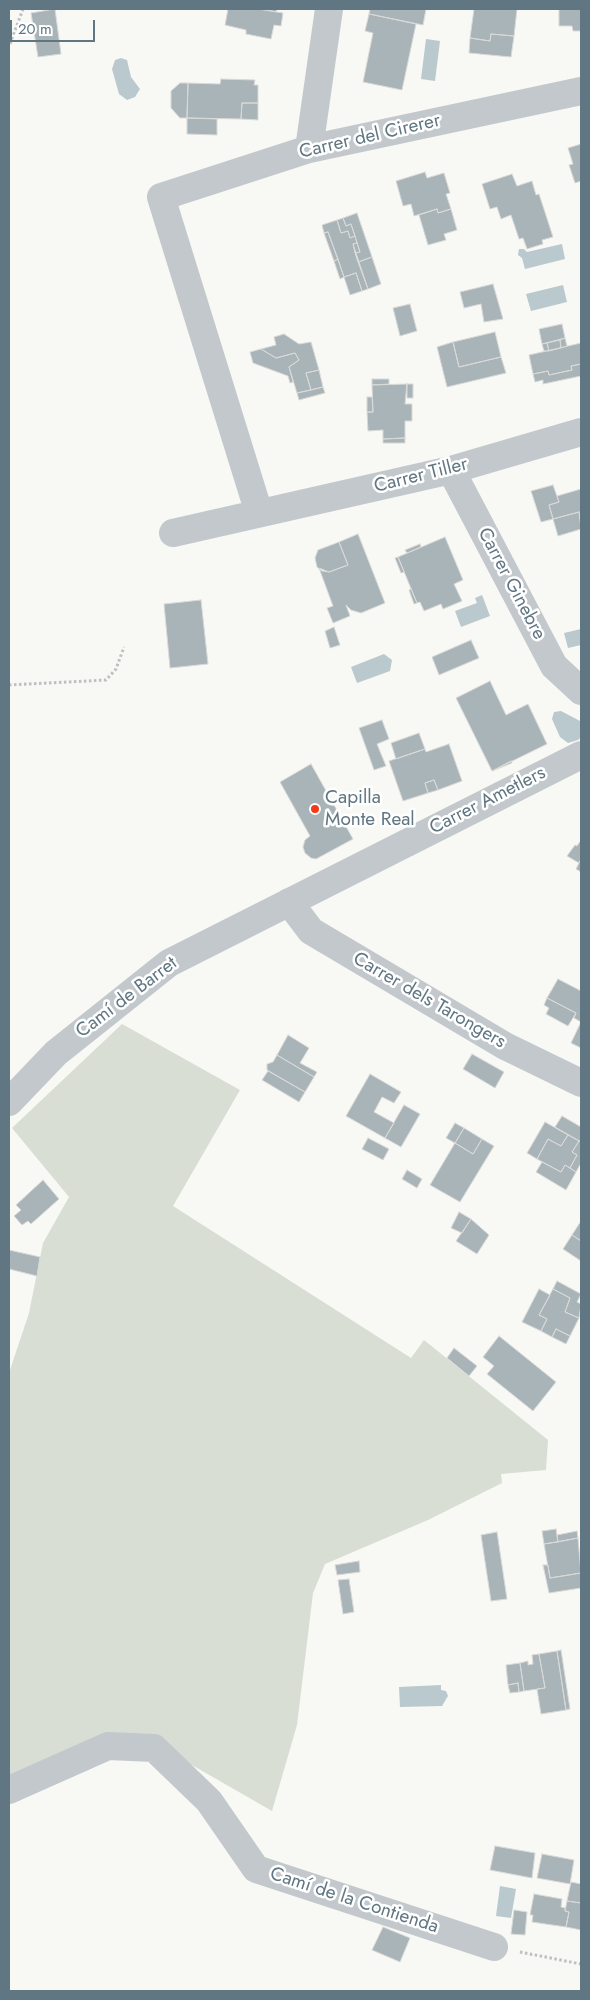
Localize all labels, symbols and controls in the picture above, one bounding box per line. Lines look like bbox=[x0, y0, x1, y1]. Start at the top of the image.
scale bar bbox=[12, 10, 98, 42]
text: 20 m bbox=[18, 18, 52, 40]
street label: Carrer del Cirerer bbox=[297, 110, 443, 164]
street label: Carrer Tiller bbox=[372, 453, 470, 499]
street label: Carrer Ginebre bbox=[472, 524, 550, 644]
street label: Carrer Ametlers bbox=[426, 762, 550, 840]
place label: Capilla Monte Real bbox=[325, 787, 415, 831]
marker: Capilla Monte Real bbox=[309, 803, 321, 815]
street label: Carrer dels Tarongers bbox=[349, 948, 509, 1054]
street label: Camí de Barret bbox=[72, 953, 182, 1043]
street label: Camí de la Contienda bbox=[267, 1863, 441, 1939]

